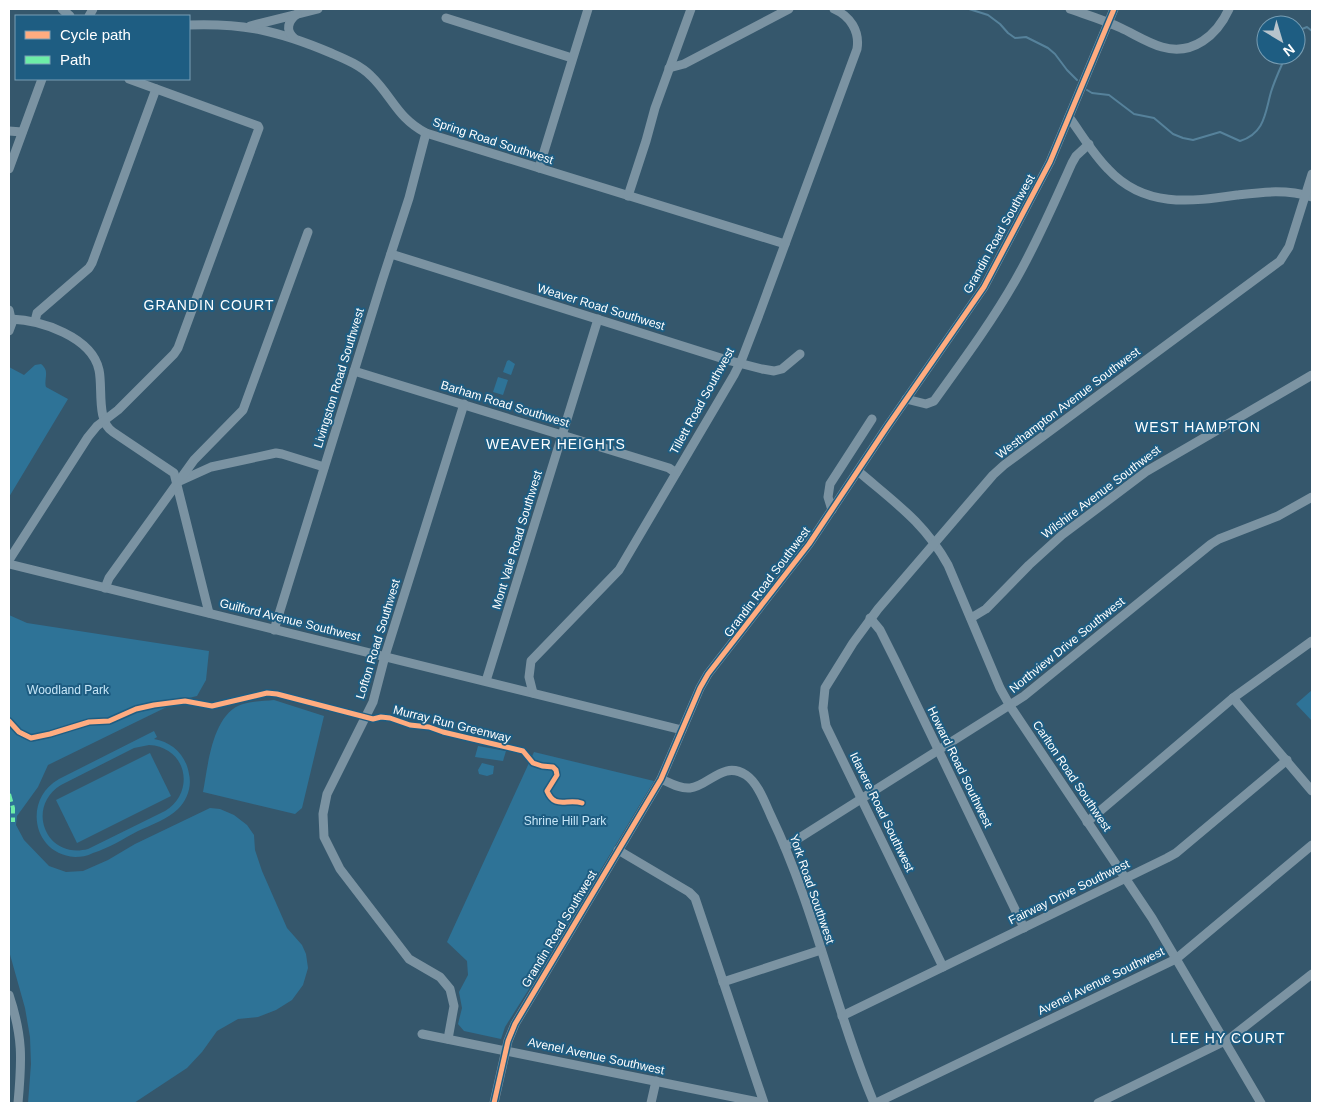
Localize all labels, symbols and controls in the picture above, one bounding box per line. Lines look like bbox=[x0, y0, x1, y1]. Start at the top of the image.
legend bbox=[15, 15, 190, 80]
north arrow bbox=[1256, 15, 1306, 65]
text: Cycle path bbox=[60, 26, 131, 43]
text: N bbox=[1280, 41, 1298, 60]
text: Path bbox=[60, 51, 91, 68]
street label: Spring Road Southwest bbox=[431, 115, 556, 167]
street label: Grandin Road Southwest bbox=[960, 171, 1038, 296]
street label: Weaver Road Southwest bbox=[536, 281, 667, 333]
district label: GRANDIN COURT bbox=[144, 297, 274, 313]
street label: Livingston Road Southwest bbox=[311, 306, 367, 450]
street label: Westhampton Avenue Southwest bbox=[993, 344, 1143, 462]
street label: Tillett Road Southwest bbox=[667, 345, 737, 457]
street label: Barham Road Southwest bbox=[439, 378, 571, 430]
district label: WEST HAMPTON bbox=[1135, 419, 1261, 435]
district label: WEAVER HEIGHTS bbox=[486, 436, 626, 452]
street label: Wilshire Avenue Southwest bbox=[1039, 442, 1164, 541]
street label: Mont Vale Road Southwest bbox=[489, 468, 545, 611]
street label: Grandin Road Southwest bbox=[721, 524, 813, 640]
street label: Lofton Road Southwest bbox=[353, 577, 403, 701]
street label: Northview Drive Southwest bbox=[1007, 594, 1128, 696]
street label: Guilford Avenue Southwest bbox=[218, 596, 362, 644]
park label: Woodland Park bbox=[27, 683, 110, 697]
street label: Murray Run Greenway bbox=[392, 703, 512, 745]
street label: Howard Road Southwest bbox=[925, 704, 996, 830]
street label: Carlton Road Southwest bbox=[1030, 718, 1115, 834]
street label: Idavere Road Southwest bbox=[847, 750, 917, 875]
park label: Shrine Hill Park bbox=[524, 814, 607, 828]
street label: York Road Southwest bbox=[787, 832, 838, 946]
street label: Fairway Drive Southwest bbox=[1006, 856, 1132, 927]
street label: Grandin Road Southwest bbox=[518, 867, 600, 990]
street label: Avenel Avenue Southwest bbox=[1035, 944, 1167, 1018]
district label: LEE HY COURT bbox=[1171, 1030, 1285, 1046]
street label: Avenel Avenue Southwest bbox=[527, 1035, 666, 1077]

